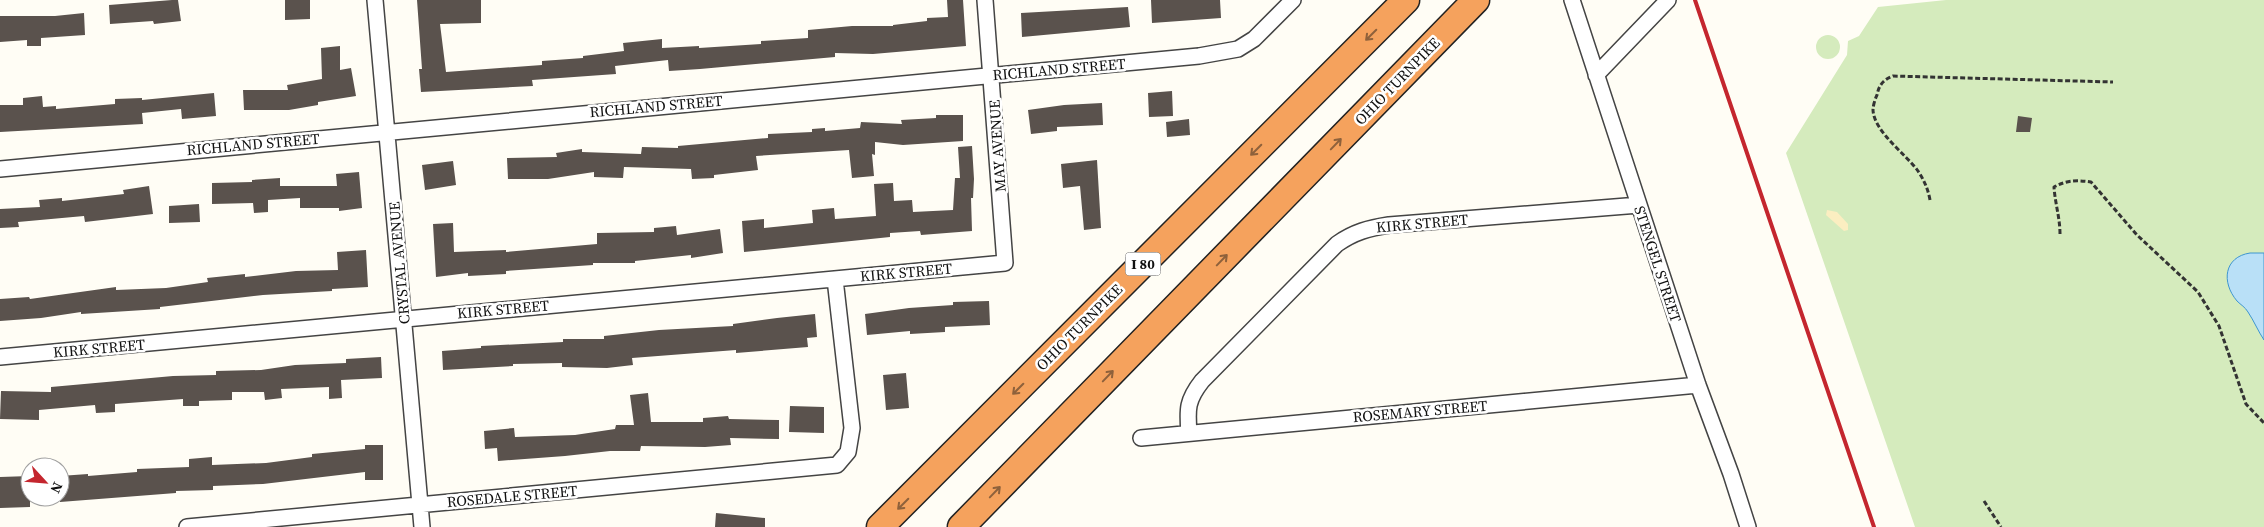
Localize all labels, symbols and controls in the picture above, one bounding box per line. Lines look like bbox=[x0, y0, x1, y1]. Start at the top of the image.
one-way arrow bbox=[1365, 28, 1377, 41]
street label: OHIO TURNPIKE bbox=[1350, 33, 1444, 129]
street label: RICHLAND STREET bbox=[992, 53, 1126, 85]
street label: RICHLAND STREET bbox=[589, 90, 723, 122]
street label: MAY AVENUE bbox=[983, 99, 1011, 193]
street label: RICHLAND STREET bbox=[186, 128, 320, 160]
one-way arrow bbox=[1330, 137, 1342, 150]
one-way arrow bbox=[1251, 143, 1263, 155]
street label: CRYSTAL AVENUE bbox=[383, 201, 415, 325]
street label: STENGEL STREET bbox=[1629, 203, 1687, 325]
street label: KIRK STREET bbox=[1375, 209, 1469, 237]
road number: I 80 bbox=[1126, 252, 1160, 276]
one-way arrow bbox=[1216, 253, 1228, 266]
street label: KIRK STREET bbox=[859, 258, 953, 286]
street label: OHIO TURNPIKE bbox=[1031, 279, 1127, 375]
street label: KIRK STREET bbox=[456, 295, 550, 323]
street label: KIRK STREET bbox=[52, 334, 146, 362]
one-way arrow bbox=[1102, 370, 1115, 382]
one-way arrow bbox=[1012, 382, 1024, 395]
street label: ROSEMARY STREET bbox=[1352, 395, 1488, 427]
north arrow bbox=[20, 457, 70, 507]
text: N bbox=[45, 479, 68, 497]
street label: ROSEDALE STREET bbox=[446, 480, 578, 512]
one-way arrow bbox=[989, 486, 1001, 498]
one-way arrow bbox=[898, 497, 910, 509]

